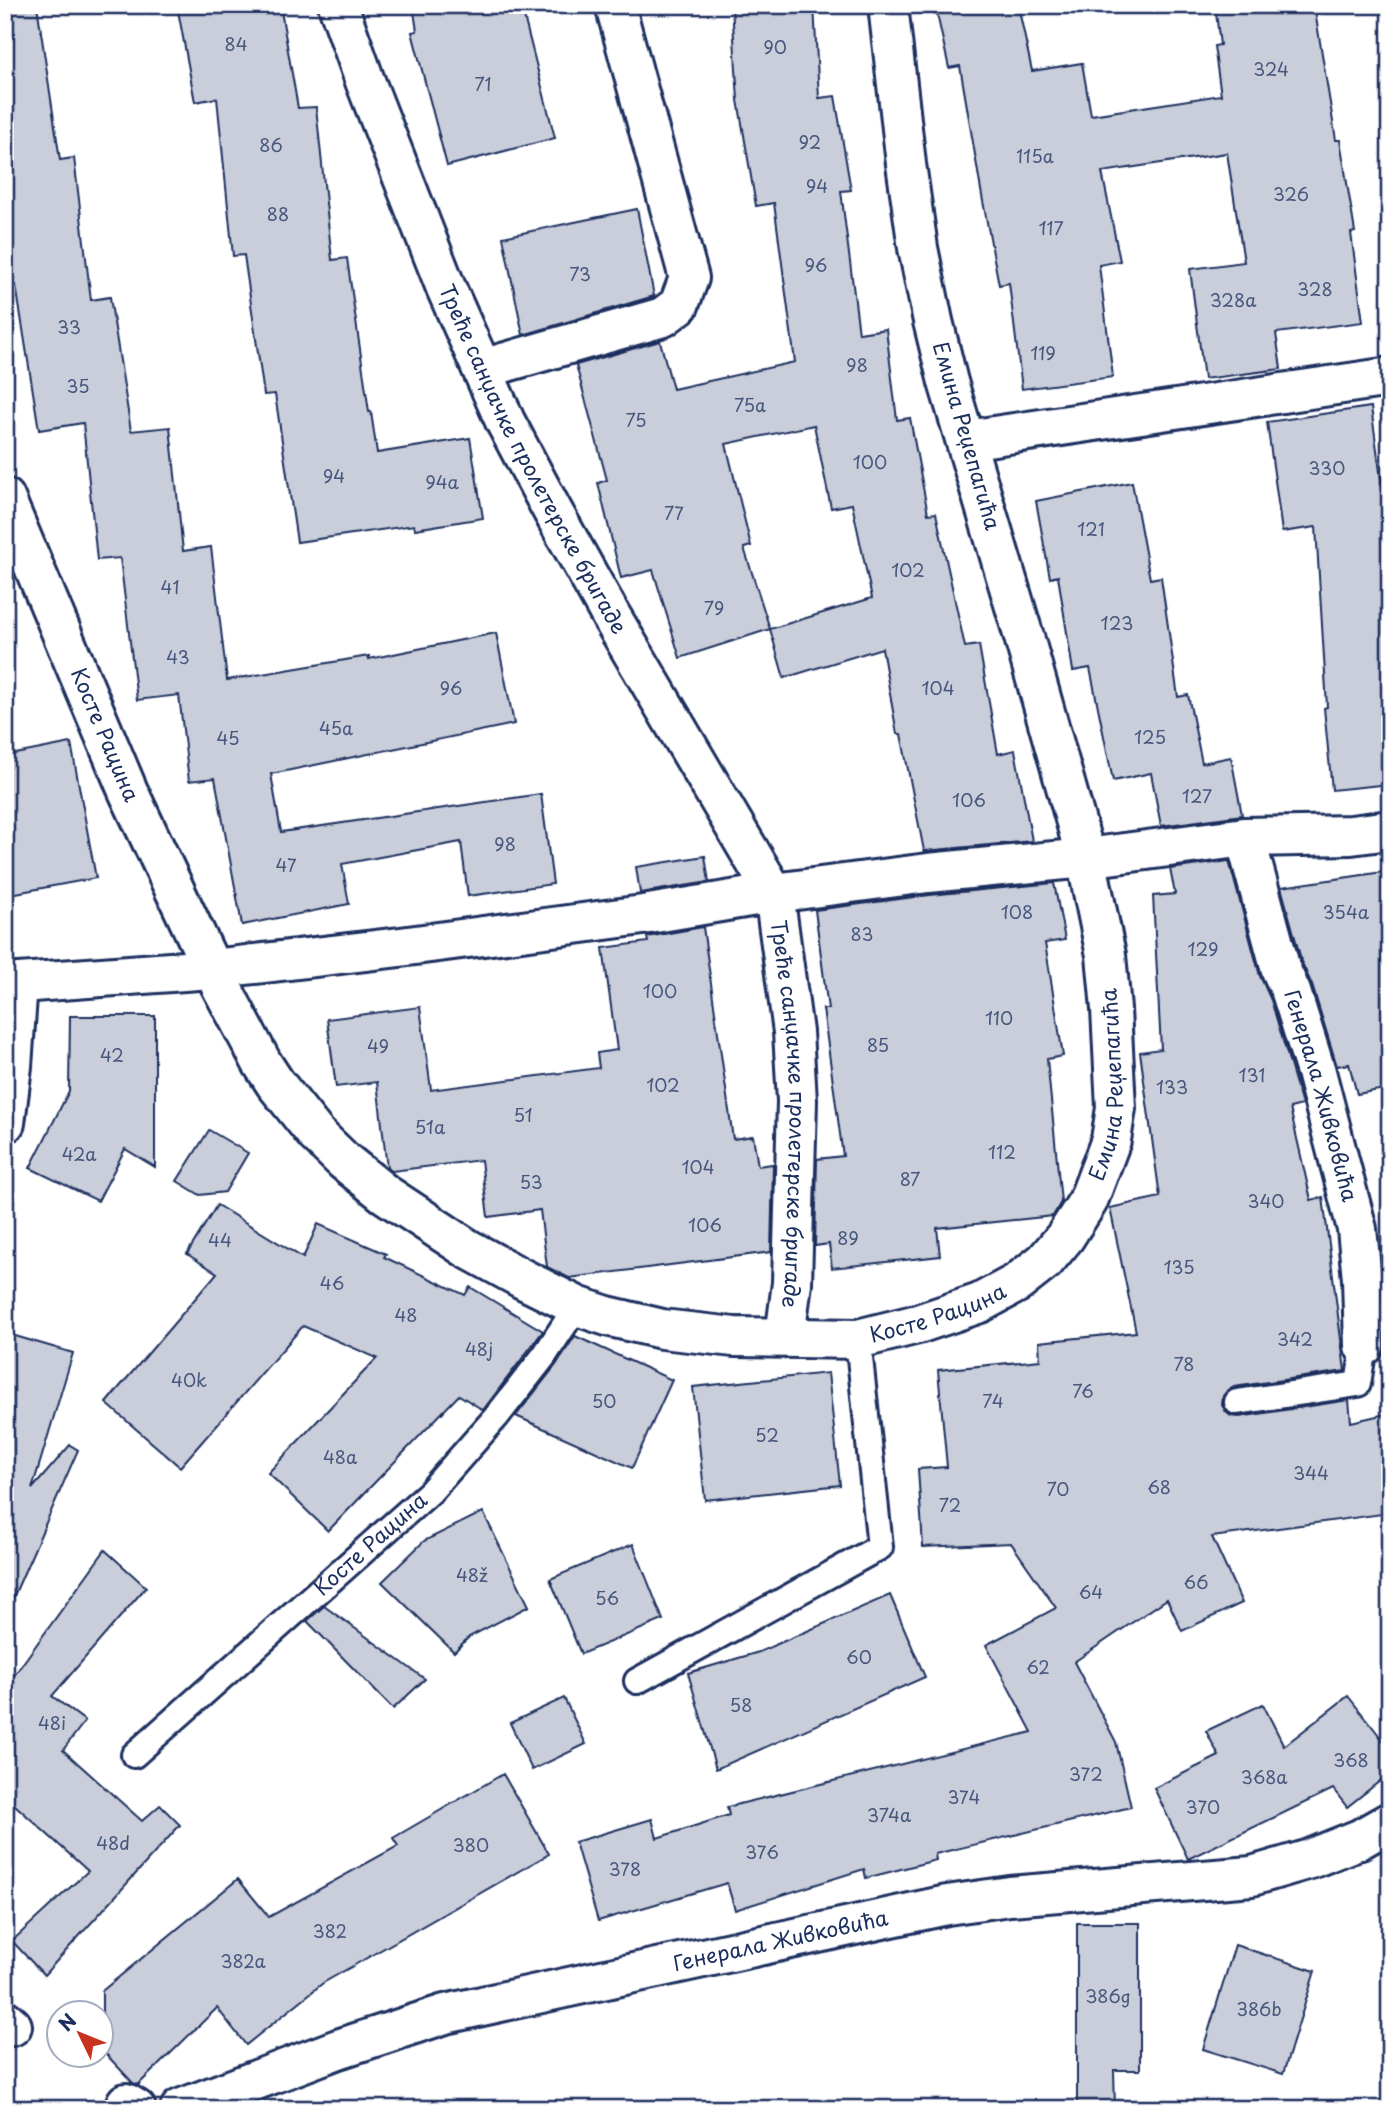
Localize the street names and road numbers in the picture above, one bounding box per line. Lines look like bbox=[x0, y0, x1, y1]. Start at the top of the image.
street label: Треће санџачке пролетерске бригаде bbox=[432, 278, 636, 640]
street label: Емина Реџепагића bbox=[926, 338, 1010, 534]
street label: Косте Рацина bbox=[64, 662, 149, 807]
street label: Треће санџачке пролетерске бригаде bbox=[764, 918, 815, 1310]
street label: Генерала Живковића bbox=[1277, 985, 1367, 1206]
street label: Емина Реџепагића bbox=[1079, 987, 1130, 1185]
street label: Косте Рацина bbox=[866, 1274, 1012, 1350]
street label: Косте Рацина bbox=[306, 1483, 434, 1602]
street label: Генерала Живковића bbox=[670, 1900, 891, 1978]

